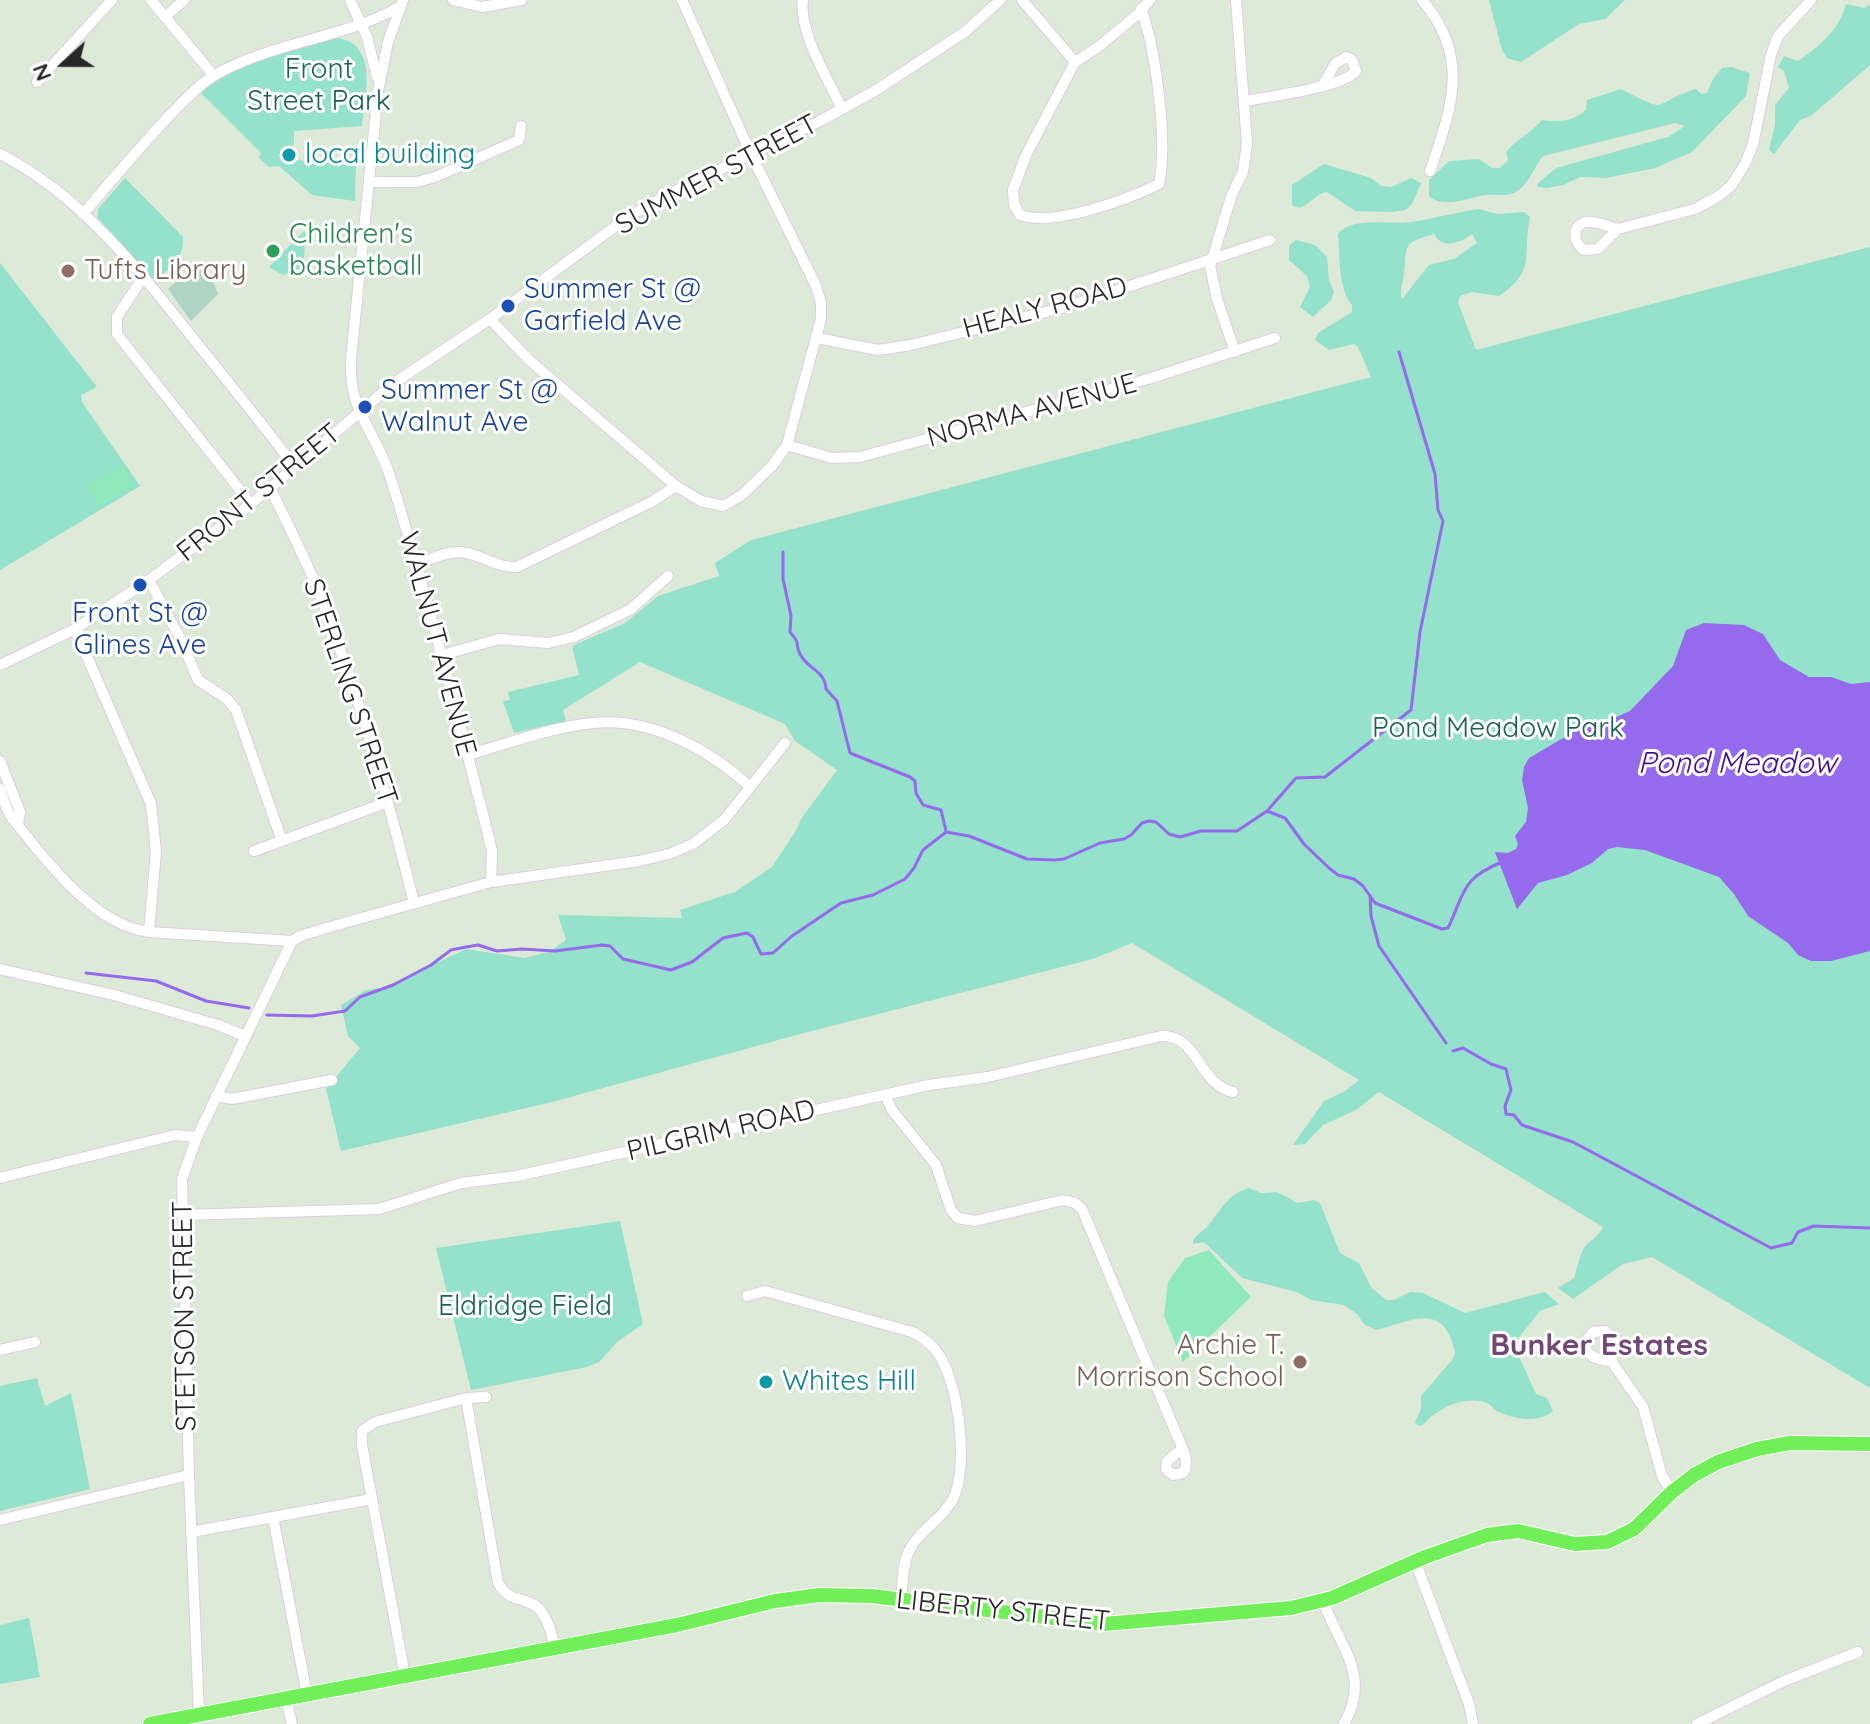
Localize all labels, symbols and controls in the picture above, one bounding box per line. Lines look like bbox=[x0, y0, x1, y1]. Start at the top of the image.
north arrow bbox=[24, 24, 104, 104]
park label: Front Street Park bbox=[247, 53, 391, 119]
text: N bbox=[26, 60, 58, 85]
street label: SUMMER STREET bbox=[610, 107, 824, 243]
place label: local building bbox=[305, 138, 475, 172]
marker: local building bbox=[280, 146, 298, 164]
place label: Children's basketball bbox=[289, 218, 423, 284]
marker: Children's basketball bbox=[264, 242, 282, 260]
place label: Tufts Library bbox=[84, 254, 246, 288]
marker: Tufts Library bbox=[59, 262, 77, 280]
street label: HEALY ROAD bbox=[959, 270, 1131, 346]
place label: Summer St @ Garfield Ave bbox=[524, 273, 701, 339]
marker: Summer St @ Garfield Ave bbox=[499, 297, 517, 315]
street label: NORMA AVENUE bbox=[923, 367, 1141, 455]
place label: Summer St @ Walnut Ave bbox=[381, 374, 558, 440]
marker: Summer St @ Walnut Ave bbox=[356, 398, 374, 416]
street label: FRONT STREET bbox=[170, 417, 348, 569]
street label: WALNUT AVENUE bbox=[391, 528, 483, 760]
street label: STERLING STREET bbox=[296, 575, 404, 809]
marker: Front St @ Glines Ave bbox=[131, 576, 149, 594]
place label: Front St @ Glines Ave bbox=[72, 597, 208, 663]
park label: Pond Meadow Park bbox=[1372, 712, 1624, 746]
water label: Pond Meadow bbox=[1638, 746, 1836, 782]
street label: PILGRIM ROAD bbox=[624, 1093, 818, 1169]
street label: STETSON STREET bbox=[166, 1200, 204, 1432]
park label: Eldridge Field bbox=[438, 1290, 612, 1324]
district label: Bunker Estates bbox=[1490, 1328, 1708, 1364]
place label: Archie T. Morrison School bbox=[1076, 1329, 1284, 1395]
marker: Archie T. Morrison School bbox=[1291, 1353, 1309, 1371]
place label: Whites Hill bbox=[782, 1365, 916, 1399]
marker: Whites Hill bbox=[757, 1373, 775, 1391]
street label: LIBERTY STREET bbox=[894, 1583, 1112, 1639]

